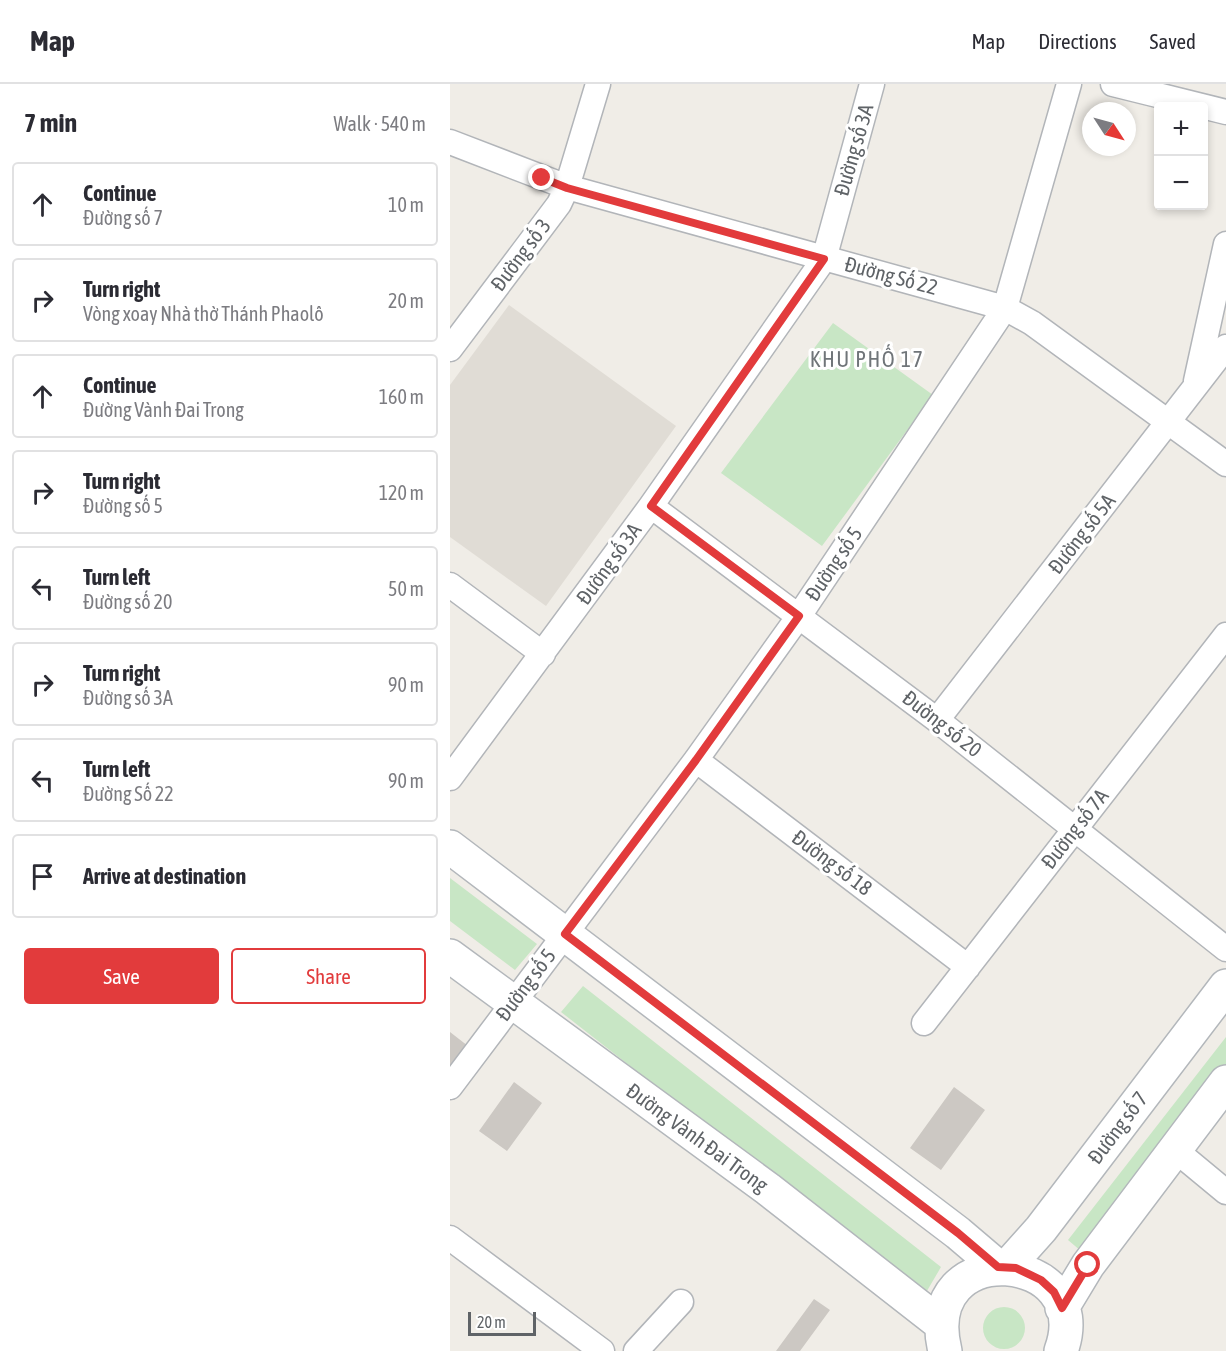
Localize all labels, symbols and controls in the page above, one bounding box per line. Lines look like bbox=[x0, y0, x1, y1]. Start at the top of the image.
text: Map bbox=[30, 25, 75, 57]
text: Map bbox=[971, 29, 1005, 53]
text: Directions bbox=[1038, 29, 1117, 53]
text: Saved bbox=[1150, 29, 1196, 53]
street label: Đường số 3A bbox=[829, 100, 878, 198]
north arrow bbox=[1082, 102, 1136, 156]
map controls bbox=[1154, 102, 1208, 210]
button: + bbox=[1154, 102, 1208, 156]
text: 7 min bbox=[24, 108, 77, 138]
text: Walk · 540 m bbox=[334, 112, 426, 135]
button: − bbox=[1154, 156, 1208, 210]
route end bbox=[528, 164, 554, 190]
text: Continue bbox=[83, 180, 157, 206]
icon: ahead bbox=[26, 188, 59, 221]
text: 10 m bbox=[388, 193, 424, 216]
text: Đường số 7 bbox=[83, 206, 163, 229]
street label: Đường số 3 bbox=[485, 214, 555, 295]
street label: Đường Số 22 bbox=[842, 251, 940, 299]
text: Turn right bbox=[83, 276, 160, 302]
icon: right bbox=[26, 284, 59, 317]
text: 20 m bbox=[388, 289, 424, 312]
text: Vòng xoay Nhà thờ Thánh Phaolô bbox=[83, 302, 324, 325]
district label: KHU PHỐ 17 bbox=[810, 344, 924, 372]
text: Continue bbox=[83, 372, 157, 398]
icon: ahead bbox=[26, 380, 59, 413]
text: 160 m bbox=[379, 385, 424, 408]
text: Đường Vành Đai Trong bbox=[83, 398, 244, 421]
text: Turn right bbox=[83, 468, 160, 494]
icon: right bbox=[26, 476, 59, 509]
text: 120 m bbox=[379, 481, 424, 504]
street label: Đường số 5A bbox=[1043, 488, 1120, 578]
text: Đường số 5 bbox=[83, 494, 163, 517]
street label: Đường số 3A bbox=[571, 518, 646, 609]
street label: Đường số 5 bbox=[800, 522, 867, 605]
text: Turn left bbox=[83, 564, 150, 590]
icon: left bbox=[26, 572, 59, 605]
text: 50 m bbox=[388, 577, 424, 600]
text: Đường số 20 bbox=[83, 590, 172, 613]
text: Turn right bbox=[83, 660, 160, 686]
icon: right bbox=[26, 668, 59, 701]
text: 90 m bbox=[388, 673, 424, 696]
street label: Đường số 20 bbox=[898, 685, 987, 762]
text: Đường số 3A bbox=[83, 686, 173, 709]
text: Turn left bbox=[83, 756, 150, 782]
icon: left bbox=[26, 764, 59, 797]
text: 90 m bbox=[388, 769, 424, 792]
text: Đường Số 22 bbox=[83, 782, 174, 805]
street label: Đường số 7A bbox=[1036, 783, 1113, 873]
street label: Đường số 18 bbox=[788, 824, 877, 900]
icon: arrive bbox=[26, 860, 59, 893]
text: Arrive at destination bbox=[83, 863, 246, 889]
street label: Đường số 5 bbox=[490, 944, 560, 1025]
button: Save bbox=[24, 948, 219, 1004]
button: Share bbox=[231, 948, 426, 1004]
street label: Đường Vành Đai Trong bbox=[622, 1078, 773, 1197]
street label: Đường số 7 bbox=[1082, 1087, 1152, 1168]
route start bbox=[1074, 1251, 1100, 1277]
scale bar bbox=[468, 1309, 536, 1336]
text: 20 m bbox=[477, 1313, 506, 1331]

